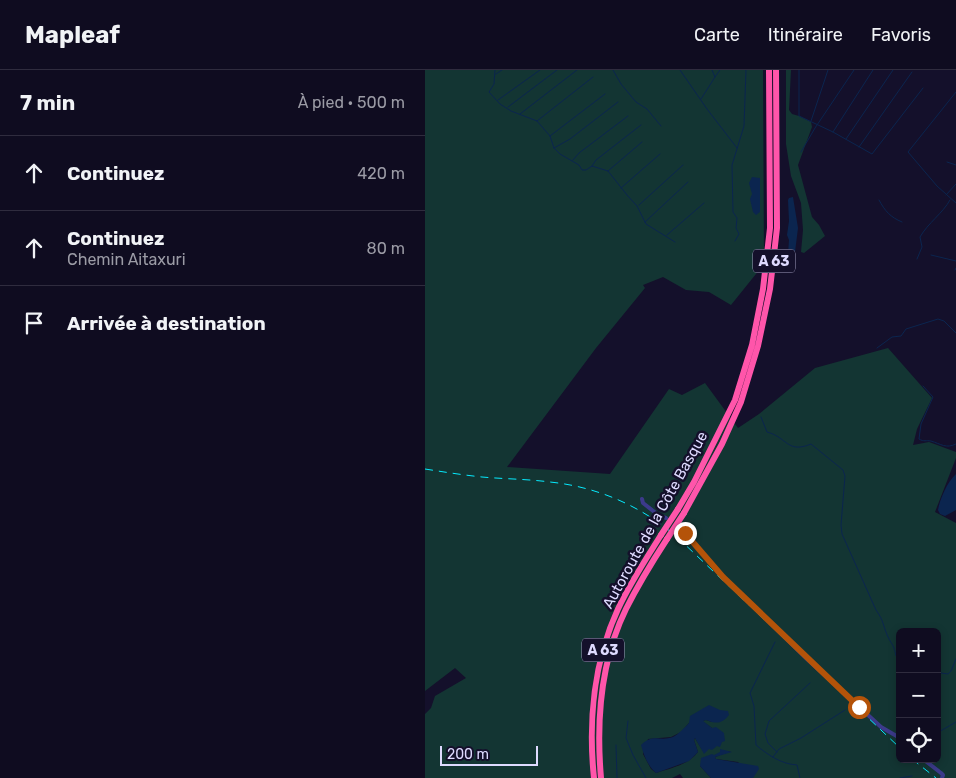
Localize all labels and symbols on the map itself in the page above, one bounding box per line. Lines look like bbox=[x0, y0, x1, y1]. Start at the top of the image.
road number: A 63 bbox=[753, 250, 795, 272]
street label: Autoroute de la Côte Basque bbox=[599, 428, 711, 612]
route end bbox=[674, 522, 697, 545]
road number: A 63 bbox=[582, 638, 624, 662]
route start bbox=[848, 696, 871, 719]
scale bar bbox=[440, 743, 537, 766]

